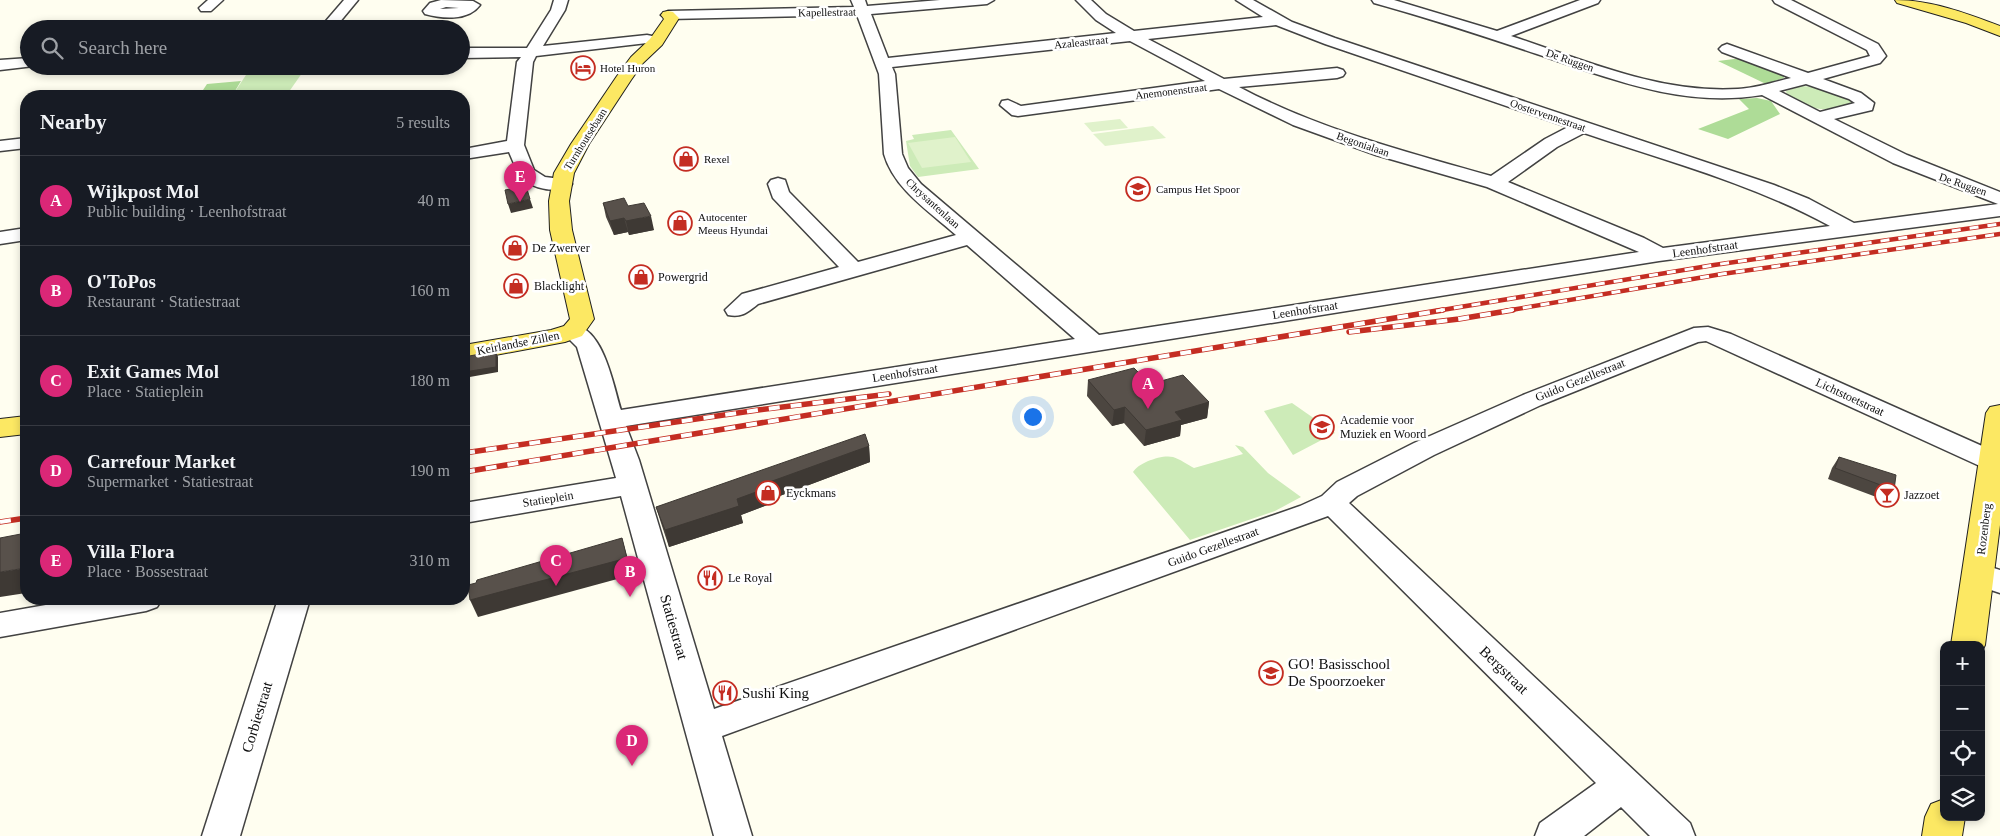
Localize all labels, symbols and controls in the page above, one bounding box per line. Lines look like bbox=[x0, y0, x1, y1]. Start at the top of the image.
street label: Kapellestraat bbox=[798, 5, 856, 19]
search box bbox=[20, 20, 470, 75]
street label: Azaleastraat bbox=[1053, 33, 1109, 51]
icon: search bbox=[38, 34, 66, 62]
text: Search here bbox=[78, 37, 167, 58]
street label: De Ruggen bbox=[1545, 46, 1596, 74]
hotel icon: Hotel Huron bbox=[570, 55, 596, 81]
place label: Hotel Huron bbox=[600, 62, 656, 74]
street label: Anemonenstraat bbox=[1134, 81, 1208, 101]
street label: Oostervennestraat bbox=[1508, 96, 1588, 134]
street label: Turnhoutsebaan bbox=[561, 106, 609, 172]
text: Nearby bbox=[40, 110, 107, 134]
text: 5 results bbox=[396, 114, 450, 131]
street label: Begonialaan bbox=[1335, 129, 1391, 159]
shop icon: Rexel bbox=[673, 146, 699, 172]
place label: Rexel bbox=[704, 153, 730, 165]
pin: E bbox=[504, 161, 536, 202]
street label: De Ruggen bbox=[1938, 170, 1989, 198]
street label: Chrysantenlaan bbox=[904, 176, 963, 231]
school or university icon: Campus Het Spoor bbox=[1125, 176, 1151, 202]
text: Wijkpost Mol bbox=[87, 181, 199, 202]
place label: Campus Het Spoor bbox=[1156, 183, 1240, 195]
text: A bbox=[50, 192, 62, 209]
text: 40 m bbox=[418, 192, 450, 209]
text: Public building · Leenhofstraat bbox=[87, 203, 287, 220]
shop icon: Autocenter Meeus Hyundai bbox=[667, 210, 693, 236]
place label: Autocenter Meeus Hyundai bbox=[698, 211, 768, 236]
shop icon: De Zwerver bbox=[502, 235, 528, 261]
street label: Leenhofstraat bbox=[1671, 237, 1739, 261]
place label: De Zwerver bbox=[532, 241, 590, 255]
shop icon: Powergrid bbox=[628, 264, 654, 290]
place label: Powergrid bbox=[658, 270, 708, 284]
text: O'ToPos bbox=[87, 271, 156, 292]
shop icon: Blacklight bbox=[503, 273, 529, 299]
place label: Blacklight bbox=[534, 279, 585, 293]
text: B bbox=[51, 282, 61, 299]
text: 160 m bbox=[410, 282, 450, 299]
text: Restaurant · Statiestraat bbox=[87, 293, 240, 310]
street label: Leenhofstraat bbox=[1271, 298, 1339, 322]
street label: Keirlandse Zillen bbox=[476, 328, 560, 358]
street label: Guido Gezellestraat bbox=[1533, 355, 1628, 404]
text: Exit Games Mol bbox=[87, 361, 219, 382]
street label: Leenhofstraat bbox=[871, 361, 939, 385]
pin: A bbox=[1132, 368, 1164, 409]
text: C bbox=[50, 372, 62, 389]
text: 180 m bbox=[410, 372, 450, 389]
street label: Lichtstoetstraat bbox=[1814, 375, 1887, 419]
text: Place · Statieplein bbox=[87, 383, 203, 400]
your location bbox=[1020, 404, 1046, 430]
place label: Academie voor Muziek en Woord bbox=[1340, 413, 1426, 441]
school or university icon: Academie voor Muziek en Woord bbox=[1309, 414, 1335, 440]
text: Carrefour Market bbox=[87, 451, 236, 472]
text: D bbox=[50, 462, 62, 479]
text: 190 m bbox=[410, 462, 450, 479]
text: Supermarket · Statiestraat bbox=[87, 473, 253, 490]
shop icon: Eyckmans bbox=[755, 480, 781, 506]
bar icon: Jazzoet bbox=[1874, 482, 1900, 508]
place label: Eyckmans bbox=[786, 486, 836, 500]
street label: Statieplein bbox=[522, 488, 574, 510]
place label: Jazzoet bbox=[1904, 488, 1940, 502]
street label: Rozenberg bbox=[1974, 502, 1994, 556]
street label: Guido Gezellestraat bbox=[1166, 524, 1261, 570]
text: Villa Flora bbox=[87, 541, 174, 562]
pin: C bbox=[540, 545, 572, 586]
text: E bbox=[51, 552, 61, 569]
text: 310 m bbox=[410, 552, 450, 569]
pin: B bbox=[614, 556, 646, 597]
text: Place · Bossestraat bbox=[87, 563, 208, 580]
restaurant icon: Le Royal bbox=[697, 565, 723, 591]
place label: Le Royal bbox=[728, 571, 773, 585]
street label: Statiestraat bbox=[657, 593, 691, 662]
map controls bbox=[1940, 641, 1985, 821]
button: + bbox=[1940, 641, 1985, 686]
street label: Bergstraat bbox=[1476, 643, 1532, 698]
place label: GO! Basisschool De Spoorzoeker bbox=[1288, 656, 1390, 689]
school or university icon: GO! Basisschool De Spoorzoeker bbox=[1258, 660, 1284, 686]
street label: Corbiestraat bbox=[239, 679, 276, 754]
restaurant icon: Sushi King bbox=[712, 680, 738, 706]
place label: Sushi King bbox=[742, 685, 810, 701]
button: − bbox=[1940, 686, 1985, 731]
pin: D bbox=[616, 725, 648, 766]
button: locate bbox=[1940, 731, 1985, 776]
button: layers bbox=[1940, 776, 1985, 821]

